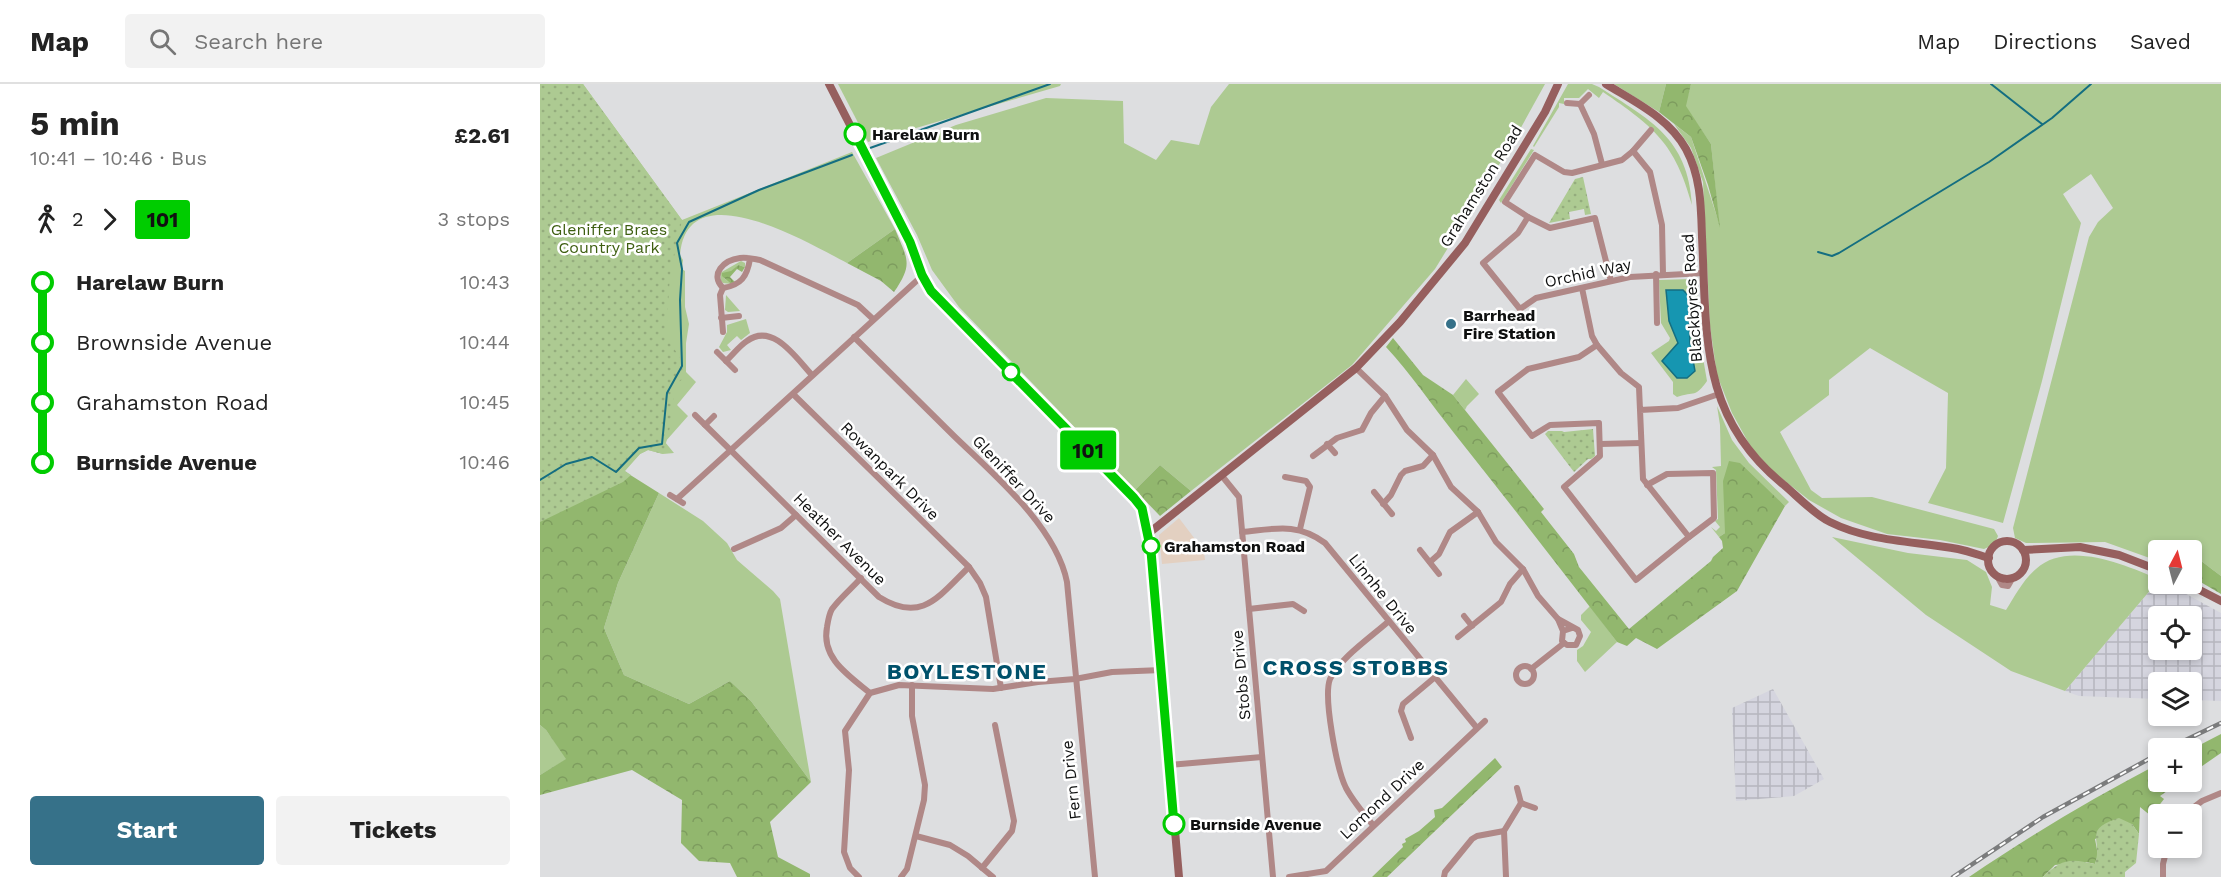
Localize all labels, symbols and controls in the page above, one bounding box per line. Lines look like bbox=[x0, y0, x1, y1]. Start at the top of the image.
search box bbox=[125, 14, 545, 68]
text: Map bbox=[30, 25, 89, 58]
icon: search bbox=[146, 25, 179, 58]
text: Search here bbox=[194, 29, 323, 54]
text: Map bbox=[1917, 29, 1960, 54]
text: Directions bbox=[1993, 29, 2097, 54]
text: Saved bbox=[2130, 29, 2191, 54]
text: 5 min bbox=[30, 104, 120, 143]
street label: Grahamston Road bbox=[1436, 121, 1526, 251]
text: £2.61 bbox=[454, 123, 510, 148]
marker: Harelaw Burn bbox=[844, 123, 866, 145]
place label: Harelaw Burn bbox=[872, 125, 980, 144]
text: 10:41 – 10:46 · Bus bbox=[30, 146, 207, 170]
icon: walk bbox=[30, 203, 63, 236]
icon: forward bbox=[93, 203, 126, 236]
text: 2 bbox=[72, 207, 84, 231]
text: 101 bbox=[147, 207, 178, 232]
text: 3 stops bbox=[438, 207, 510, 231]
park label: Gleniffer Braes Country Park bbox=[551, 220, 667, 257]
street label: Blackbyres Road bbox=[1678, 233, 1706, 363]
street label: Orchid Way bbox=[1543, 254, 1634, 291]
text: Harelaw Burn bbox=[76, 270, 224, 295]
text: 10:43 bbox=[460, 270, 510, 294]
place label: Barrhead Fire Station bbox=[1463, 306, 1556, 343]
marker: Barrhead Fire Station bbox=[1444, 317, 1458, 331]
text: Brownside Avenue bbox=[76, 330, 272, 355]
text: 10:44 bbox=[459, 330, 510, 354]
unlabelled marker bbox=[1002, 363, 1020, 381]
text: Grahamston Road bbox=[76, 390, 269, 415]
text: 10:45 bbox=[460, 390, 510, 414]
street label: Rowanpark Drive bbox=[837, 418, 943, 524]
line badge: 101 bbox=[1054, 430, 1122, 470]
street label: Gleniffer Drive bbox=[969, 431, 1059, 527]
text: 101 bbox=[1072, 438, 1104, 463]
text: Burnside Avenue bbox=[76, 450, 257, 475]
text: 10:46 bbox=[459, 450, 510, 474]
street label: Heather Avenue bbox=[790, 489, 890, 589]
marker: Grahamston Road bbox=[1142, 537, 1160, 555]
place label: Grahamston Road bbox=[1164, 537, 1305, 556]
north arrow bbox=[2148, 540, 2202, 594]
map controls bbox=[2148, 540, 2202, 858]
street label: Linnhe Drive bbox=[1345, 550, 1421, 638]
button: locate bbox=[2148, 606, 2202, 660]
street label: Stobs Drive bbox=[1228, 629, 1254, 721]
district label: CROSS STOBBS bbox=[1263, 655, 1449, 680]
district label: BOYLESTONE bbox=[887, 659, 1047, 684]
button: layers bbox=[2148, 672, 2202, 726]
button: + bbox=[2148, 738, 2202, 792]
street label: Fern Drive bbox=[1057, 739, 1085, 821]
street label: Lomond Drive bbox=[1336, 755, 1428, 843]
button: Start bbox=[30, 796, 264, 865]
button: Tickets bbox=[276, 796, 510, 865]
button: − bbox=[2148, 804, 2202, 858]
marker: Burnside Avenue bbox=[1163, 813, 1185, 835]
place label: Burnside Avenue bbox=[1190, 815, 1322, 834]

